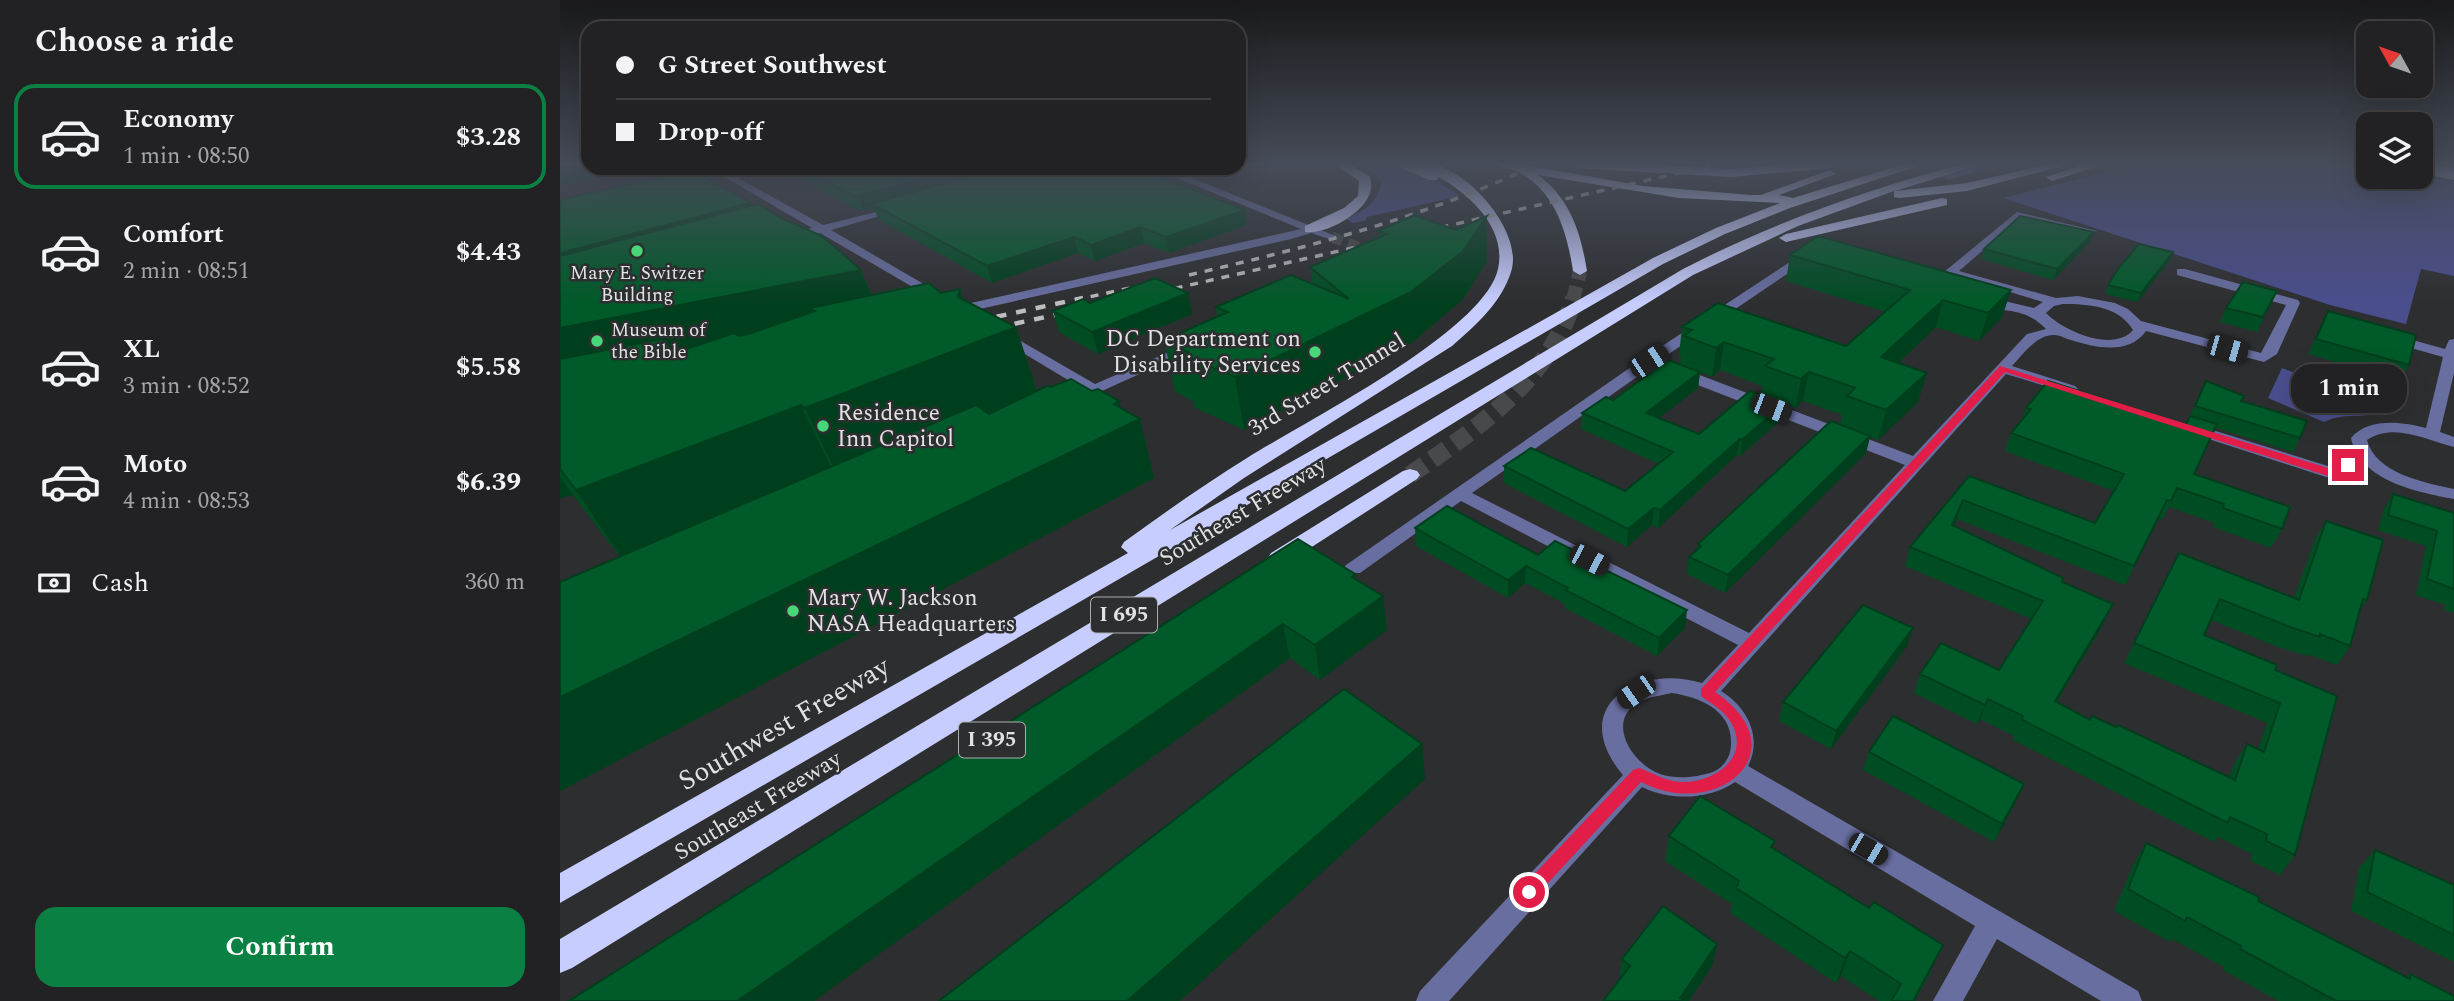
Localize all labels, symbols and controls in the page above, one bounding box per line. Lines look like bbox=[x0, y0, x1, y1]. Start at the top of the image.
text: Choose a ride bbox=[35, 17, 234, 66]
north arrow bbox=[2356, 21, 2432, 98]
map controls bbox=[2356, 21, 2433, 189]
text: G Street Southwest bbox=[658, 45, 887, 85]
text: Economy bbox=[123, 99, 233, 139]
icon: car bbox=[39, 105, 102, 168]
text: Drop-off bbox=[658, 112, 763, 152]
button: layers bbox=[2356, 112, 2433, 189]
text: $3.28 bbox=[456, 117, 521, 157]
text: 1 min · 08:50 bbox=[123, 139, 250, 174]
text: Comfort bbox=[123, 214, 224, 254]
icon: car bbox=[39, 220, 102, 283]
text: $4.43 bbox=[456, 232, 521, 272]
marker: Mary E. Switzer Building bbox=[629, 243, 645, 259]
text: 2 min · 08:51 bbox=[123, 254, 250, 289]
place label: Mary E. Switzer Building bbox=[570, 259, 704, 310]
place label: Museum of the Bible bbox=[611, 316, 707, 367]
place label: DC Department on Disability Services bbox=[1106, 322, 1301, 383]
street label: 3rd Street Tunnel bbox=[1242, 324, 1412, 446]
text: XL bbox=[123, 329, 160, 369]
marker: Museum of the Bible bbox=[589, 333, 605, 349]
car bbox=[2204, 333, 2251, 365]
icon: car bbox=[39, 335, 102, 398]
car bbox=[1626, 341, 1673, 381]
marker: DC Department on Disability Services bbox=[1307, 344, 1323, 360]
text: $5.58 bbox=[456, 347, 521, 387]
callout: 1 min bbox=[2290, 364, 2406, 412]
text: 3 min · 08:52 bbox=[123, 369, 250, 404]
text: 1 min bbox=[2318, 371, 2380, 406]
car bbox=[1748, 391, 1795, 425]
place label: Residence Inn Capitol bbox=[837, 396, 954, 457]
marker: Residence Inn Capitol bbox=[815, 418, 831, 434]
text: Moto bbox=[123, 444, 187, 484]
street label: Southeast Freeway bbox=[1153, 448, 1334, 576]
route end bbox=[2332, 449, 2364, 481]
icon: car bbox=[39, 450, 102, 513]
text: $6.39 bbox=[456, 462, 521, 502]
text: 4 min · 08:53 bbox=[123, 484, 250, 519]
car bbox=[1566, 541, 1613, 579]
text: Cash bbox=[91, 563, 149, 603]
icon: cash bbox=[35, 564, 73, 602]
text: 360 m bbox=[465, 565, 525, 600]
place label: Mary W. Jackson NASA Headquarters bbox=[807, 581, 1015, 642]
road number: I 695 bbox=[1091, 598, 1157, 632]
marker: Mary W. Jackson NASA Headquarters bbox=[785, 603, 801, 619]
street label: Southwest Freeway bbox=[670, 645, 899, 802]
car bbox=[1613, 671, 1660, 713]
road number: I 395 bbox=[959, 722, 1025, 758]
street label: Southeast Freeway bbox=[668, 742, 849, 870]
car bbox=[1845, 829, 1892, 869]
route start bbox=[1513, 876, 1545, 908]
button: Confirm bbox=[35, 907, 525, 987]

